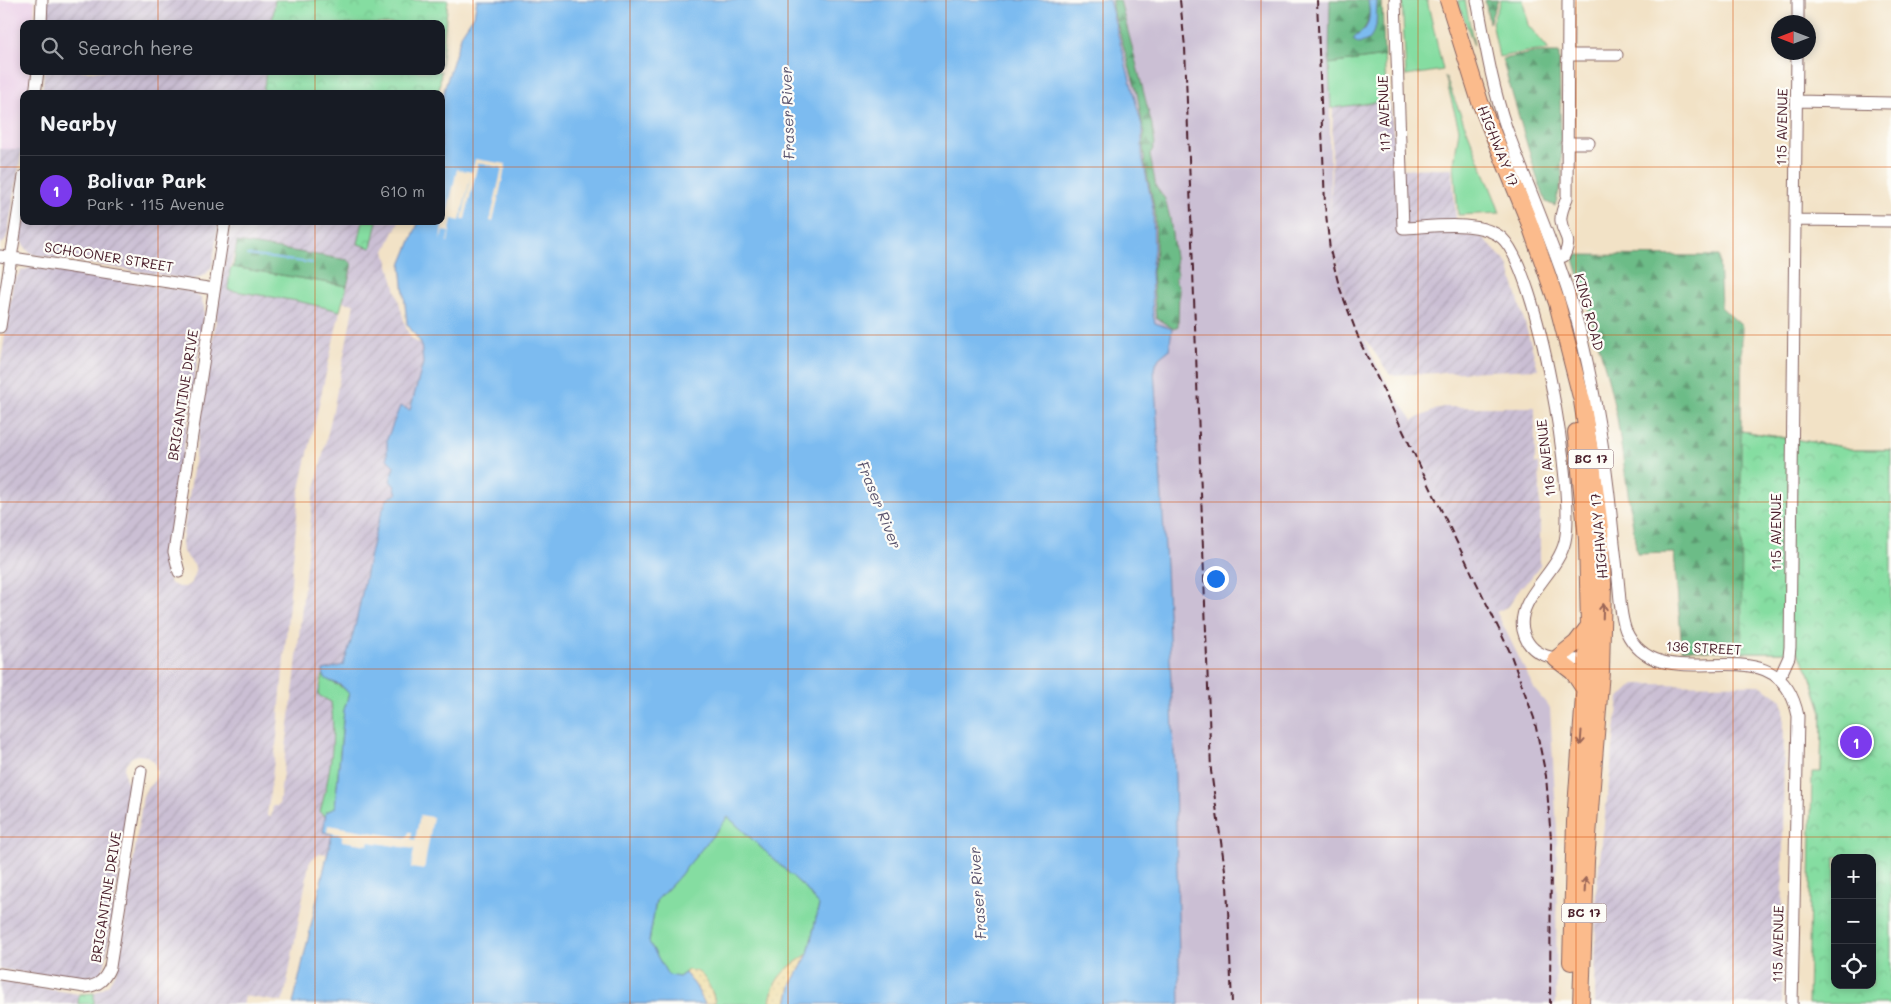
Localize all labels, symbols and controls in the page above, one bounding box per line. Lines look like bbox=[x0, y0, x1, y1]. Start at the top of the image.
north arrow bbox=[1771, 15, 1816, 60]
search box bbox=[20, 20, 445, 75]
icon: search bbox=[38, 34, 66, 62]
text: Search here bbox=[78, 35, 194, 60]
water label: Fraser River bbox=[775, 66, 799, 160]
street label: 117 AVENUE bbox=[1373, 75, 1394, 153]
street label: 115 AVENUE bbox=[1771, 88, 1792, 166]
street label: HIGHWAY 17 bbox=[1474, 102, 1523, 189]
text: Nearby bbox=[40, 109, 117, 136]
text: Bolivar Park bbox=[87, 168, 206, 193]
text: 1 bbox=[52, 180, 60, 201]
text: 610 m bbox=[380, 180, 425, 201]
text: Park · 115 Avenue bbox=[87, 193, 225, 214]
street label: SCHOONER STREET bbox=[43, 237, 175, 276]
street label: KING ROAD bbox=[1570, 271, 1609, 353]
street label: BRIGANTINE DRIVE bbox=[163, 328, 202, 462]
street label: 116 AVENUE bbox=[1531, 418, 1560, 498]
road number: BC 17 bbox=[1568, 449, 1614, 468]
water label: Fraser River bbox=[853, 458, 907, 552]
street label: HIGHWAY 17 bbox=[1585, 492, 1612, 580]
street label: 115 AVENUE bbox=[1766, 493, 1785, 571]
your location bbox=[1203, 566, 1229, 592]
one-way arrow bbox=[1598, 604, 1607, 620]
street label: 136 STREET bbox=[1666, 636, 1743, 659]
pin: 1 bbox=[1840, 723, 1872, 761]
one-way arrow bbox=[1577, 730, 1586, 746]
street label: BRIGANTINE DRIVE bbox=[86, 830, 125, 964]
water label: Fraser River bbox=[964, 845, 990, 940]
map controls bbox=[1831, 854, 1876, 989]
button: + bbox=[1831, 854, 1876, 899]
one-way arrow bbox=[1580, 878, 1590, 894]
button: − bbox=[1831, 899, 1876, 944]
road number: BC 17 bbox=[1562, 904, 1606, 922]
street label: 115 AVENUE bbox=[1767, 905, 1788, 983]
button: locate bbox=[1831, 944, 1876, 989]

